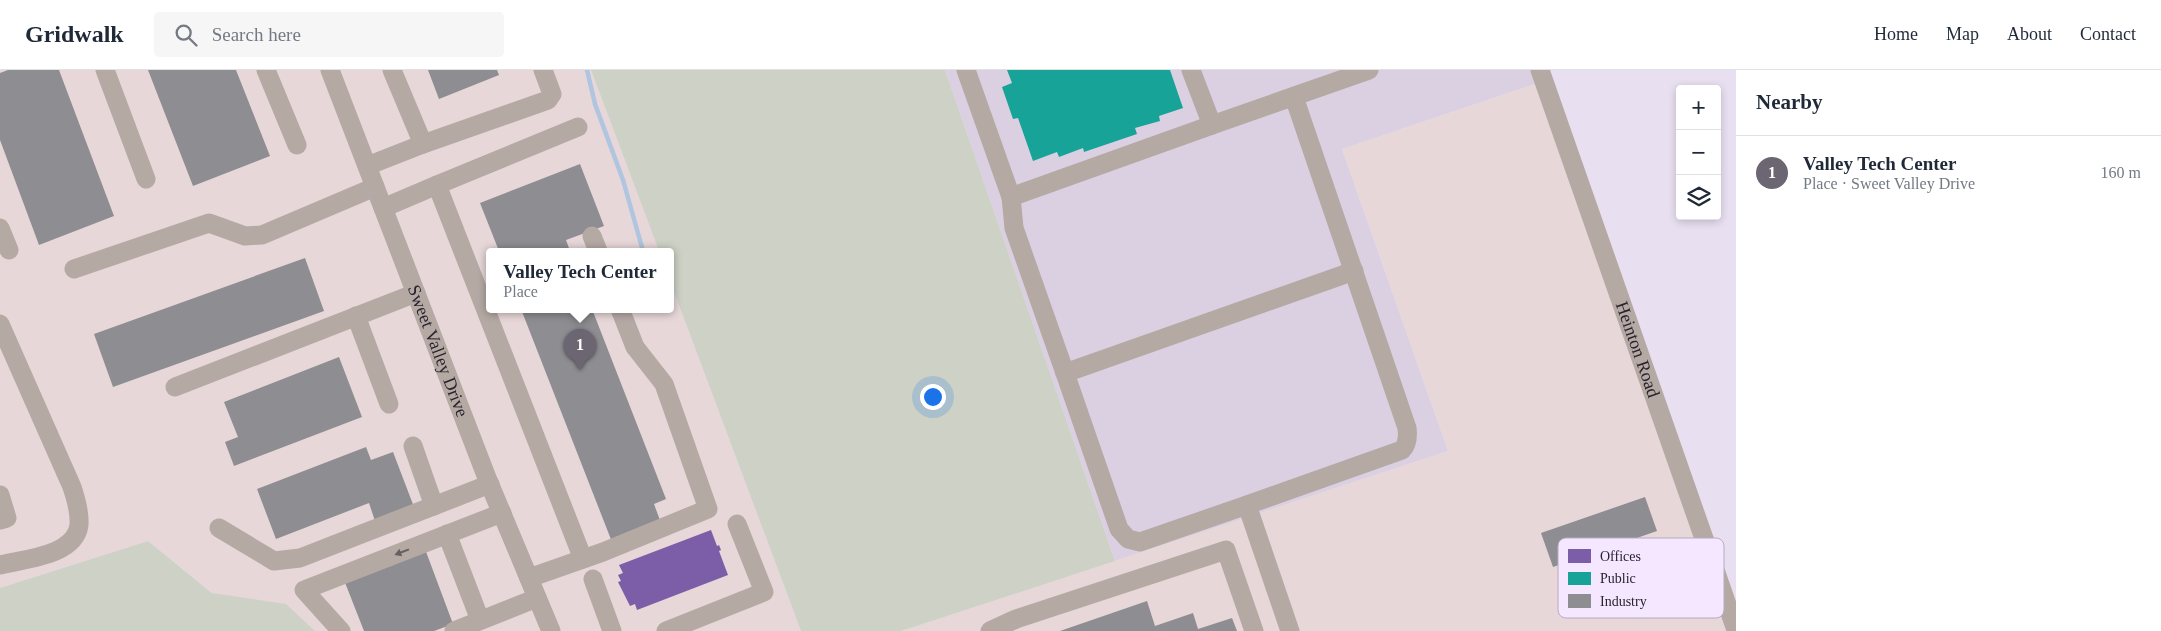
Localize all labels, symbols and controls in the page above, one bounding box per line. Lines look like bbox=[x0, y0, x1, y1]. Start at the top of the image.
search box bbox=[154, 12, 504, 57]
text: Gridwalk bbox=[25, 21, 124, 47]
icon: search bbox=[172, 21, 200, 49]
text: Search here bbox=[212, 24, 301, 45]
text: Home bbox=[1874, 24, 1918, 44]
text: Map bbox=[1946, 24, 1979, 44]
text: About bbox=[2007, 24, 2052, 44]
text: Contact bbox=[2080, 24, 2136, 44]
map controls bbox=[1676, 85, 1721, 220]
button: + bbox=[1676, 85, 1721, 130]
text: Nearby bbox=[1756, 90, 1823, 114]
button: − bbox=[1676, 130, 1721, 175]
text: Valley Tech Center bbox=[1803, 153, 1956, 174]
text: 1 bbox=[1768, 164, 1776, 181]
text: 160 m bbox=[2101, 164, 2141, 181]
button: layers bbox=[1676, 175, 1721, 220]
text: Place · Sweet Valley Drive bbox=[1803, 175, 1975, 192]
popup bbox=[486, 248, 674, 313]
text: Valley Tech Center bbox=[503, 261, 657, 282]
street label: Sweet Valley Drive bbox=[404, 282, 473, 420]
text: Place bbox=[503, 283, 538, 300]
street label: Heinton Road bbox=[1612, 299, 1664, 400]
pin: 1 bbox=[564, 329, 596, 370]
your location bbox=[920, 384, 946, 410]
legend bbox=[1558, 538, 1724, 618]
one-way arrow bbox=[394, 548, 409, 556]
text: Offices bbox=[1600, 549, 1641, 564]
text: Public bbox=[1600, 571, 1636, 586]
text: Industry bbox=[1600, 594, 1647, 609]

